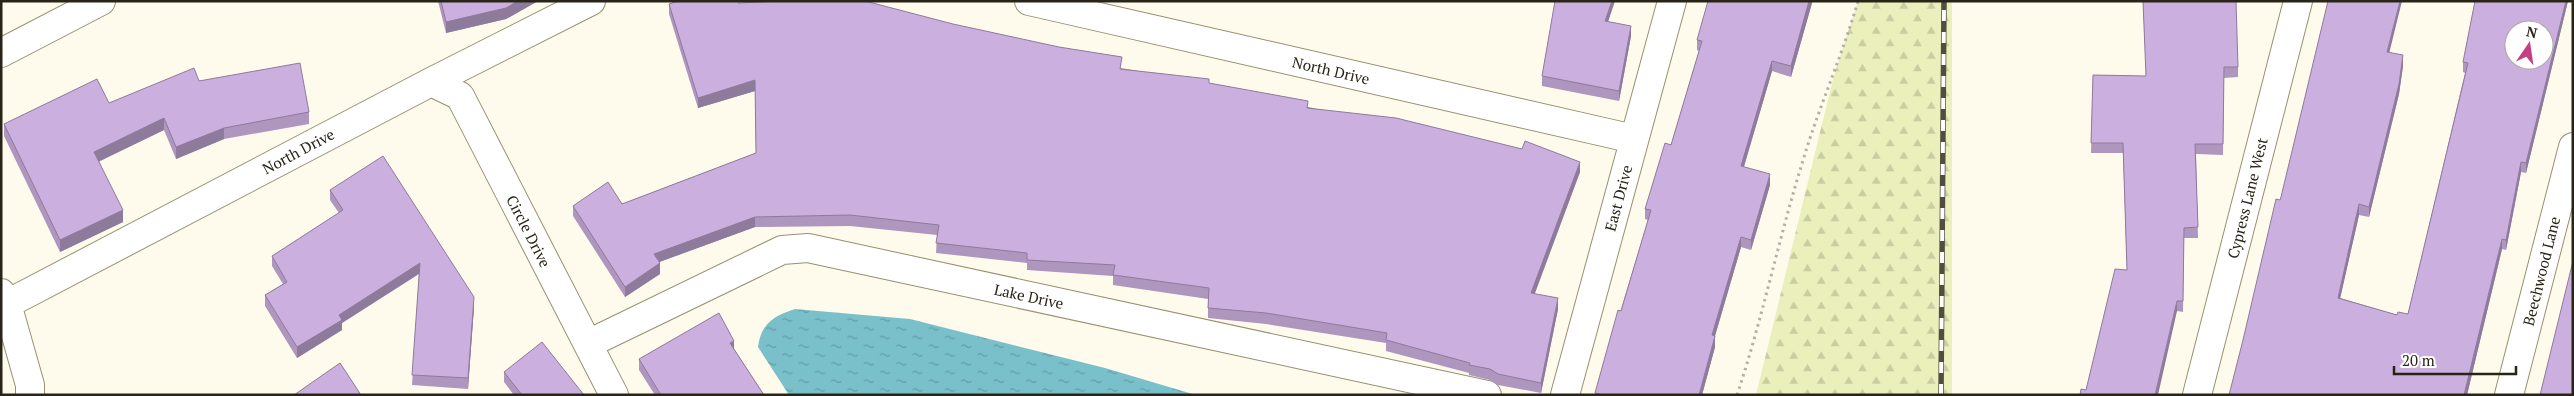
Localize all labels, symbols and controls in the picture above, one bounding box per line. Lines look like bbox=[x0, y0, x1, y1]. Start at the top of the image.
north arrow bbox=[2504, 20, 2554, 70]
text: N bbox=[2525, 21, 2540, 42]
street label: North Drive bbox=[1290, 51, 1372, 89]
street label: North Drive bbox=[259, 124, 337, 178]
street label: Cypress Lane West bbox=[2222, 135, 2272, 260]
street label: East Drive bbox=[1600, 163, 1636, 233]
street label: Circle Drive bbox=[502, 192, 556, 270]
street label: Beechwood Lane bbox=[2518, 214, 2564, 328]
street label: Lake Drive bbox=[993, 279, 1065, 313]
scale bar bbox=[2394, 344, 2516, 376]
text: 20 m bbox=[2402, 350, 2435, 370]

